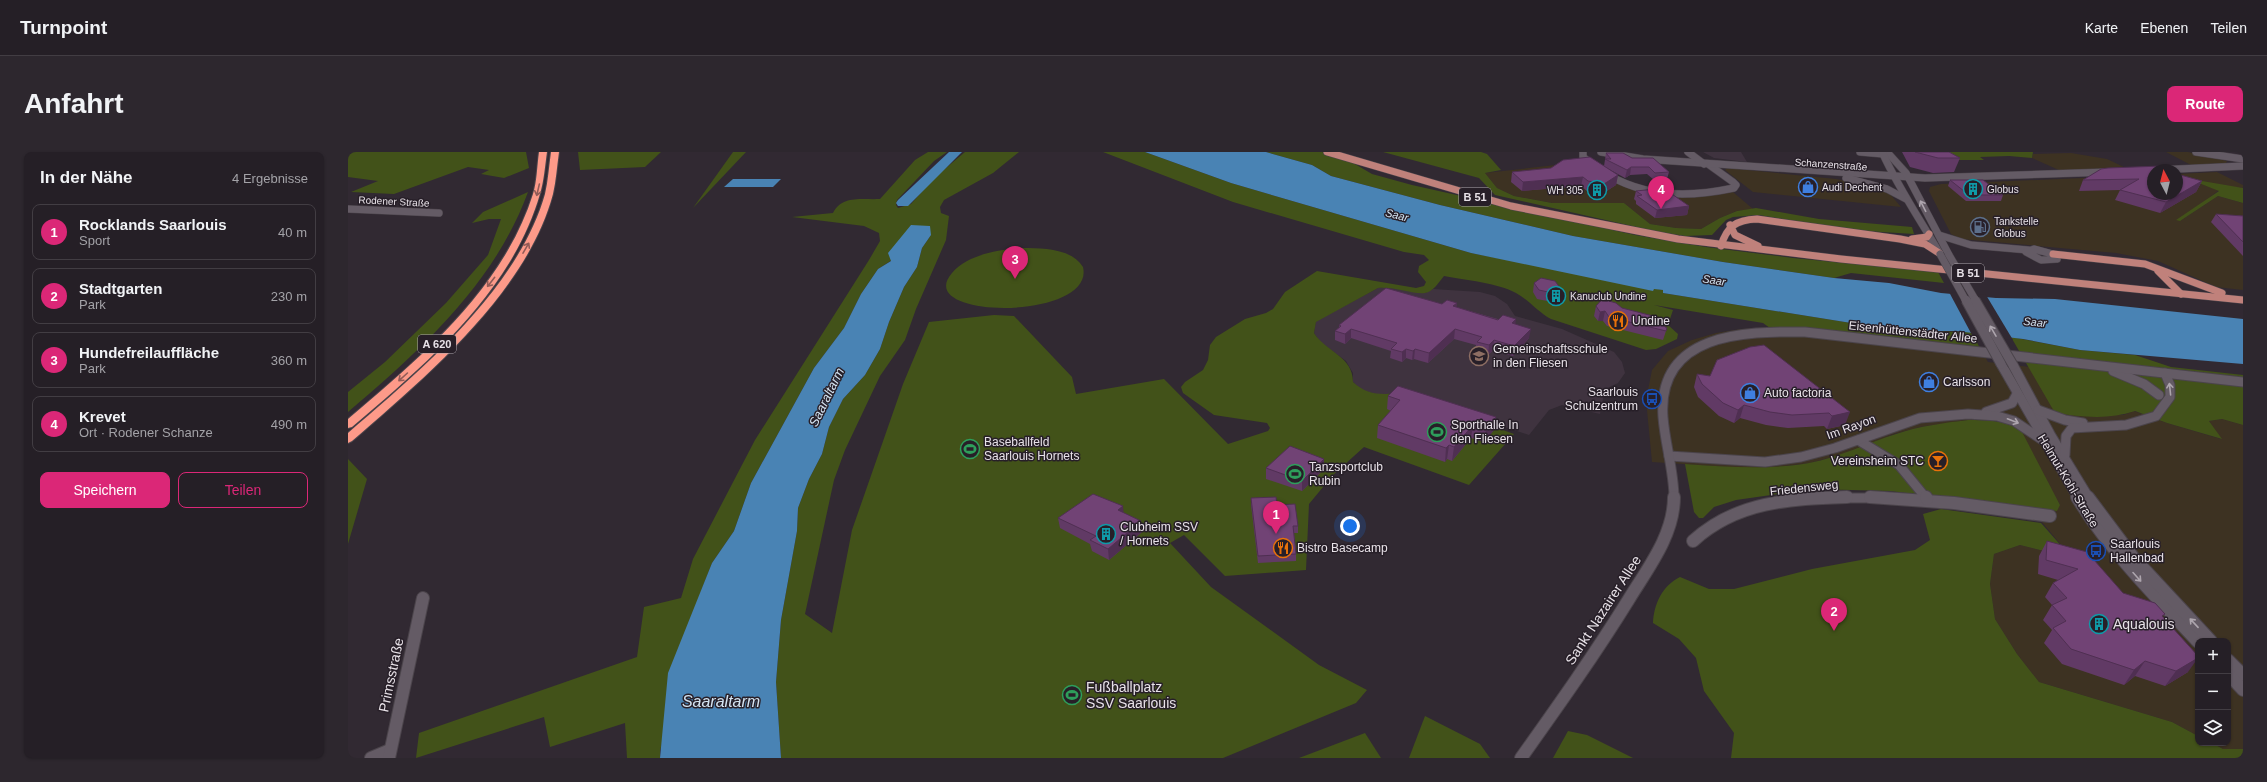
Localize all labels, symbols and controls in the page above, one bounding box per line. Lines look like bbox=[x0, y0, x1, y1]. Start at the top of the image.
text: Turnpoint bbox=[20, 17, 107, 38]
text: Karte bbox=[2085, 20, 2118, 36]
text: Ebenen bbox=[2140, 20, 2188, 36]
text: Teilen bbox=[2210, 20, 2247, 36]
button: Route bbox=[2167, 86, 2243, 122]
text: Anfahrt bbox=[24, 88, 124, 119]
street label: Schanzenstraße bbox=[1794, 156, 1868, 173]
north arrow bbox=[2147, 164, 2183, 200]
text: In der Nähe bbox=[40, 168, 133, 187]
text: 4 Ergebnisse bbox=[232, 171, 308, 186]
pin: 4 bbox=[1648, 176, 1674, 209]
shop icon: Audi Dechent bbox=[1797, 176, 1819, 198]
building icon: Globus bbox=[1962, 178, 1984, 200]
building icon: WH 305 bbox=[1586, 179, 1608, 201]
place label: Audi Dechent bbox=[1822, 182, 1882, 193]
one-way arrow bbox=[533, 184, 541, 197]
place label: Globus bbox=[1987, 184, 2019, 195]
place label: WH 305 bbox=[1547, 185, 1583, 196]
road number: B 51 bbox=[1459, 188, 1491, 206]
street label: Rodener Straße bbox=[358, 194, 430, 209]
one-way arrow bbox=[1919, 200, 1927, 212]
water label: Saar bbox=[1384, 206, 1411, 224]
text: Rocklands Saarlouis bbox=[79, 216, 227, 233]
fuel station icon: Tankstelle Globus bbox=[1969, 216, 1991, 238]
place label: Tankstelle Globus bbox=[1994, 216, 2039, 239]
text: 1 bbox=[50, 225, 58, 240]
text: 40 m bbox=[278, 225, 307, 240]
text: Sport bbox=[79, 233, 110, 248]
one-way arrow bbox=[523, 242, 531, 254]
pin: 3 bbox=[1002, 246, 1028, 279]
road number: B 51 bbox=[1952, 264, 1984, 282]
water label: Saar bbox=[1702, 272, 1728, 288]
one-way arrow bbox=[486, 276, 495, 287]
text: Stadtgarten bbox=[79, 280, 162, 297]
building icon: Kanuclub Undine bbox=[1545, 285, 1567, 307]
text: 2 bbox=[50, 289, 58, 304]
text: 230 m bbox=[271, 289, 307, 304]
place label: Kanuclub Undine bbox=[1570, 291, 1647, 302]
text: Park bbox=[79, 297, 106, 312]
restaurant icon: Undine bbox=[1607, 310, 1629, 332]
place label: Undine bbox=[1632, 314, 1670, 328]
water label: Saar bbox=[2023, 315, 2049, 329]
street label: Eisenhüttenstädter Allee bbox=[1848, 318, 1978, 346]
one-way arrow bbox=[1989, 325, 1997, 337]
road number: A 620 bbox=[418, 335, 456, 353]
place label: Gemeinschaftsschule in den Fliesen bbox=[1493, 342, 1608, 370]
text: Hundefreilauffläche bbox=[79, 344, 219, 361]
school or university icon: Gemeinschaftsschule in den Fliesen bbox=[1468, 345, 1490, 367]
text: 3 bbox=[50, 353, 58, 368]
text: 360 m bbox=[271, 353, 307, 368]
text: Park bbox=[79, 361, 106, 376]
water label: Saaraltarm bbox=[806, 365, 847, 429]
shop icon: Carlsson bbox=[1918, 371, 1940, 393]
one-way arrow bbox=[398, 372, 408, 381]
place label: Carlsson bbox=[1943, 375, 1990, 389]
shop icon: Auto factoria bbox=[1739, 382, 1761, 404]
one-way arrow bbox=[2167, 383, 2174, 396]
place label: Saarlouis Schulzentrum bbox=[1565, 385, 1638, 413]
place label: Auto factoria bbox=[1764, 386, 1832, 400]
bus stop icon: Saarlouis Schulzentrum bbox=[1641, 388, 1663, 410]
text: Krevet bbox=[79, 408, 126, 425]
street label: Im Rayon bbox=[1824, 412, 1878, 442]
text: 4 bbox=[50, 417, 58, 432]
text: 490 m bbox=[271, 417, 307, 432]
one-way arrow bbox=[2007, 417, 2019, 425]
place label: Sporthalle In den Fliesen bbox=[1451, 418, 1518, 446]
sports icon: Sporthalle In den Fliesen bbox=[1426, 421, 1448, 443]
text: Ort · Rodener Schanze bbox=[79, 425, 213, 440]
street label: Helmut-Kohl-Straße bbox=[2035, 432, 2101, 530]
place label: Baseballfeld Saarlouis Hornets bbox=[984, 435, 1079, 463]
sports icon: Baseballfeld Saarlouis Hornets bbox=[959, 438, 981, 460]
bar icon: Vereinsheim STC bbox=[1927, 450, 1949, 472]
place label: Vereinsheim STC bbox=[1831, 454, 1924, 468]
place label: Tanzsportclub Rubin bbox=[1309, 460, 1383, 488]
sports icon: Tanzsportclub Rubin bbox=[1284, 463, 1306, 485]
button: Speichern bbox=[40, 472, 170, 508]
button: Teilen bbox=[178, 472, 308, 508]
street label: Friedensweg bbox=[1769, 477, 1839, 499]
pin: 1 bbox=[1263, 501, 1289, 534]
your location bbox=[1340, 516, 1360, 536]
place label: Clubheim SSV / Hornets bbox=[1120, 520, 1198, 548]
building icon: Clubheim SSV / Hornets bbox=[1095, 523, 1117, 545]
restaurant icon: Bistro Basecamp bbox=[1272, 537, 1294, 559]
place label: Saarlouis Hallenbad bbox=[2110, 537, 2164, 565]
bus stop icon: Saarlouis Hallenbad bbox=[2085, 540, 2107, 562]
place label: Bistro Basecamp bbox=[1297, 541, 1388, 555]
street label: Sankt Nazairer Allee bbox=[1562, 552, 1644, 668]
one-way arrow bbox=[2133, 571, 2142, 582]
pin: 2 bbox=[1821, 598, 1847, 631]
building icon: Aqualouis bbox=[2088, 613, 2110, 635]
place label: Aqualouis bbox=[2113, 616, 2175, 632]
one-way arrow bbox=[2190, 618, 2199, 629]
street label: Primsstraße bbox=[375, 636, 407, 714]
map controls bbox=[2195, 638, 2231, 746]
button: + bbox=[2195, 638, 2231, 674]
button: − bbox=[2195, 674, 2231, 710]
place label: Fußballplatz SSV Saarlouis bbox=[1086, 679, 1176, 711]
sports icon: Fußballplatz SSV Saarlouis bbox=[1061, 684, 1083, 706]
water label: Saaraltarm bbox=[682, 693, 760, 710]
button: layers bbox=[2195, 710, 2231, 746]

